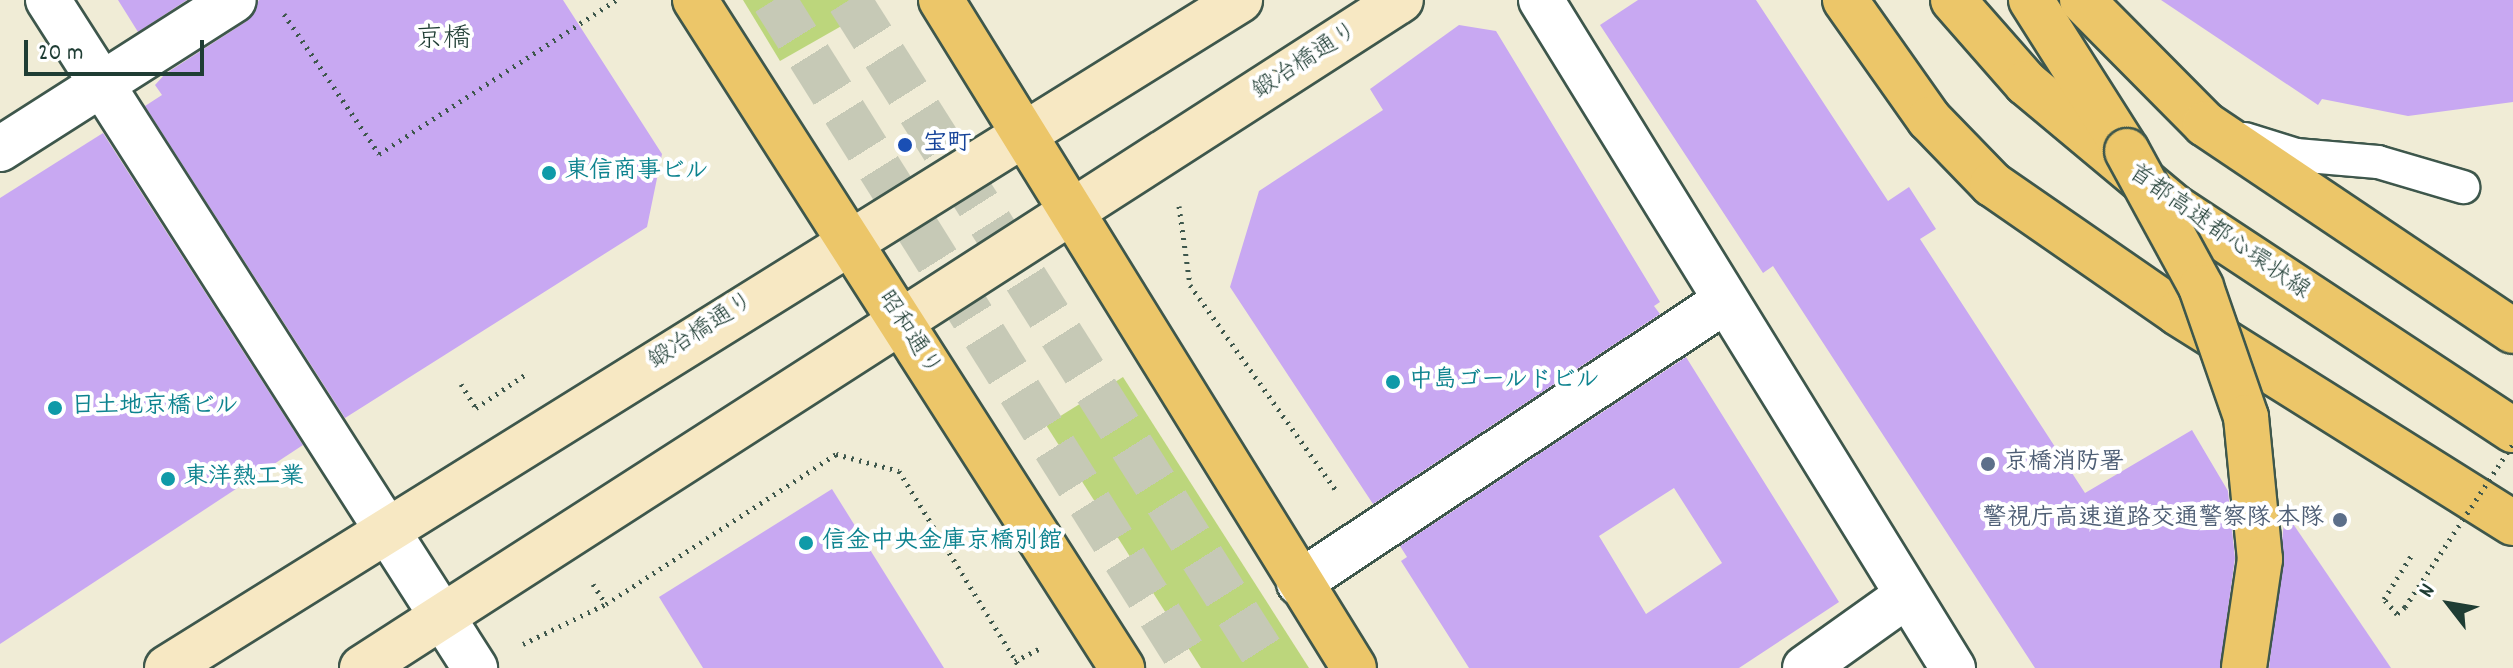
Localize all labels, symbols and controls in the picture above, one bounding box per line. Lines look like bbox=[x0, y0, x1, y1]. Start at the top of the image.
street label: 鍛冶橋通り bbox=[1248, 17, 1364, 107]
scale bar bbox=[28, 24, 208, 74]
district label: 京橋 bbox=[415, 24, 471, 58]
text: 20 m bbox=[38, 37, 84, 71]
place label: 宝町 bbox=[923, 131, 971, 159]
marker: 宝町 bbox=[894, 134, 916, 156]
place label: 東信商事ビル bbox=[565, 159, 709, 187]
street label: 首都高速都心環状線 bbox=[2121, 159, 2315, 307]
marker: 東信商事ビル bbox=[540, 164, 558, 182]
street label: 昭和通り bbox=[870, 286, 946, 382]
street label: 鍛冶橋通り bbox=[644, 287, 760, 377]
place label: 中島ゴールドビル bbox=[1409, 368, 1601, 396]
marker: 中島ゴールドビル bbox=[1384, 373, 1402, 391]
place label: 日土地京橋ビル bbox=[71, 394, 239, 422]
marker: 日土地京橋ビル bbox=[46, 399, 64, 417]
place label: 京橋消防署 bbox=[2004, 450, 2124, 478]
marker: 京橋消防署 bbox=[1979, 455, 1997, 473]
place label: 東洋熱工業 bbox=[184, 465, 304, 493]
marker: 東洋熱工業 bbox=[159, 470, 177, 488]
place label: 警視庁高速道路交通警察隊 本隊 bbox=[1983, 506, 2324, 534]
marker: 警視庁高速道路交通警察隊 本隊 bbox=[2331, 511, 2349, 529]
place label: 信金中央金庫京橋別館 bbox=[822, 529, 1062, 557]
marker: 信金中央金庫京橋別館 bbox=[797, 534, 815, 552]
north arrow bbox=[2409, 564, 2489, 644]
text: N bbox=[2412, 579, 2444, 604]

